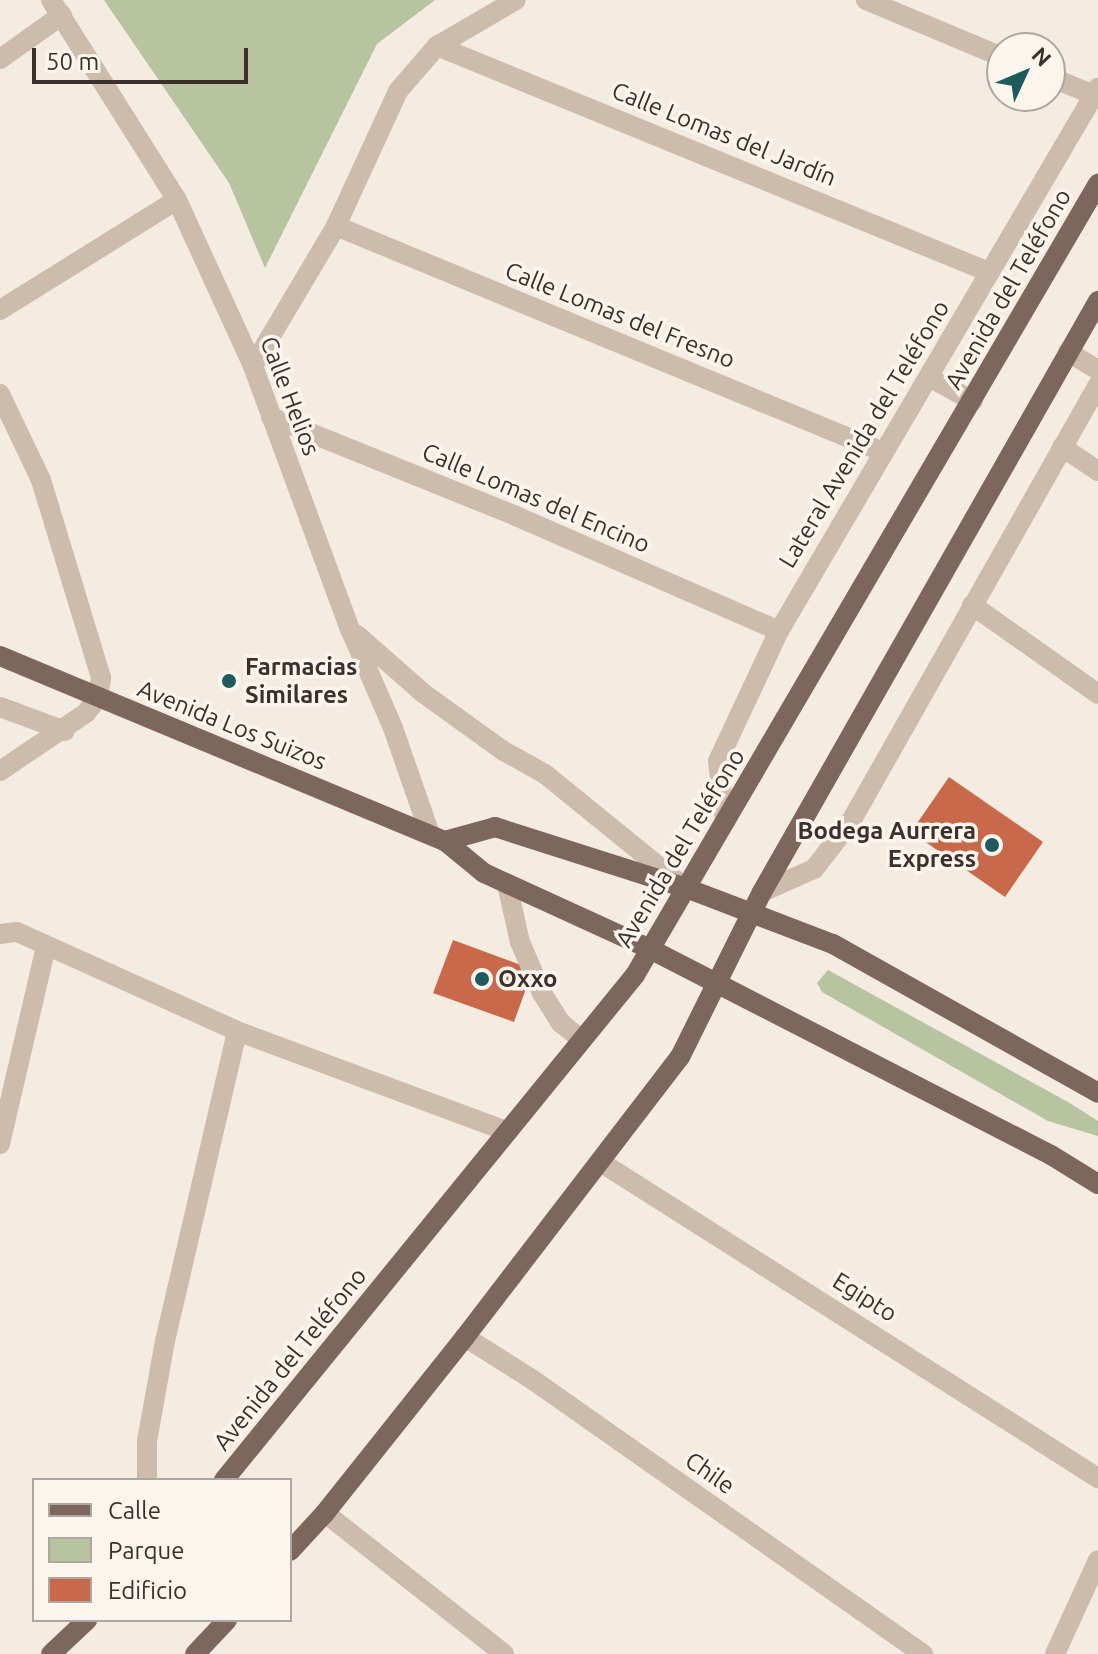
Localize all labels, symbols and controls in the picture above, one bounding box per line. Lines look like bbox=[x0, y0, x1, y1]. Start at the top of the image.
scale bar bbox=[36, 32, 252, 82]
north arrow bbox=[986, 32, 1066, 112]
text: N bbox=[1027, 42, 1057, 71]
text: 50 m bbox=[46, 48, 99, 75]
street label: Calle Lomas del Jardín bbox=[608, 76, 840, 192]
street label: Avenida del Teléfono bbox=[939, 184, 1077, 394]
street label: Calle Lomas del Fresno bbox=[501, 256, 739, 374]
street label: Lateral Avenida del Teléfono bbox=[773, 295, 955, 573]
street label: Calle Helios bbox=[254, 333, 326, 459]
street label: Calle Lomas del Encino bbox=[418, 437, 654, 559]
place label: Farmacias Similares bbox=[245, 653, 357, 709]
marker: Farmacias Similares bbox=[220, 672, 238, 690]
street label: Avenida Los Suizos bbox=[133, 674, 331, 776]
street label: Avenida del Teléfono bbox=[609, 743, 751, 953]
place label: Bodega Aurrera Express bbox=[798, 817, 976, 873]
marker: Bodega Aurrera Express bbox=[983, 836, 1001, 854]
place label: Oxxo bbox=[498, 965, 558, 993]
marker: Oxxo bbox=[473, 970, 491, 988]
street label: Avenida del Teléfono bbox=[208, 1262, 372, 1456]
street label: Egipto bbox=[828, 1266, 902, 1328]
street label: Chile bbox=[680, 1446, 740, 1500]
legend bbox=[32, 1478, 292, 1622]
text: Calle bbox=[108, 1497, 161, 1524]
text: Parque bbox=[108, 1537, 185, 1564]
text: Edificio bbox=[108, 1577, 187, 1604]

